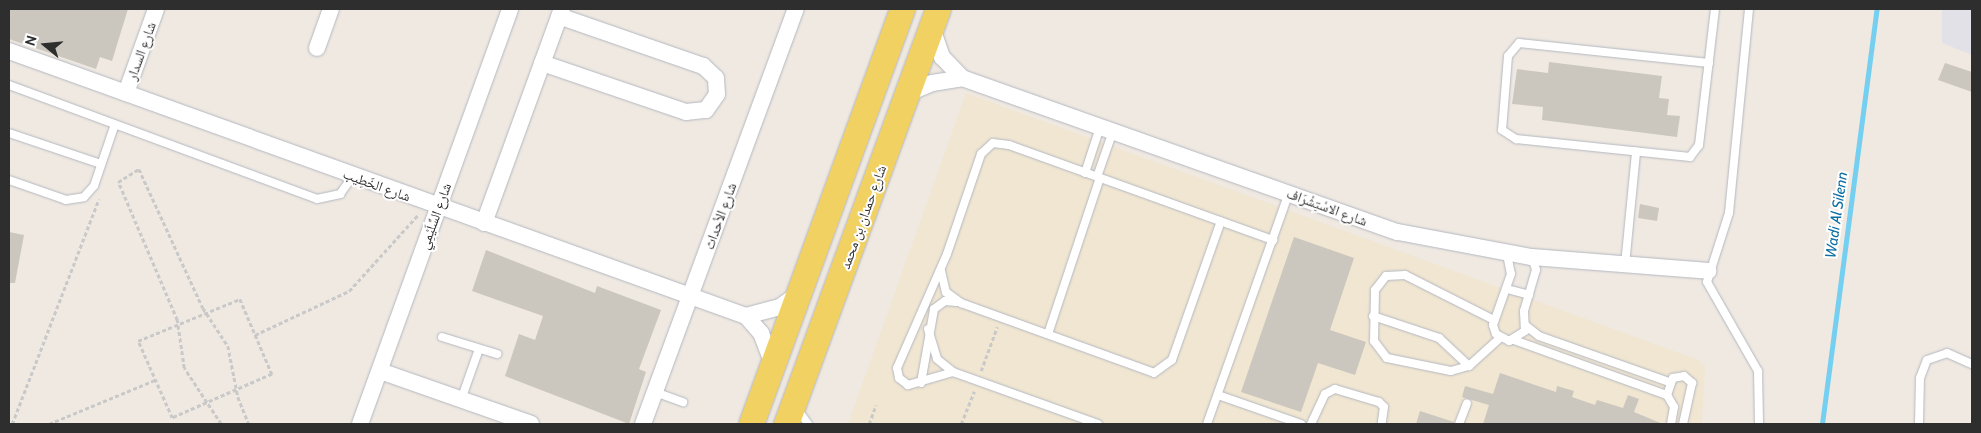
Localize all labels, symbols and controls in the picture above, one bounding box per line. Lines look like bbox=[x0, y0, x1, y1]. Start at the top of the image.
north arrow bbox=[20, 20, 70, 70]
street label: شارع السدار bbox=[123, 20, 159, 82]
text: N bbox=[21, 33, 41, 48]
street label: شارع حمدان بن محمد bbox=[836, 163, 890, 271]
street label: شارع الخَطِيب bbox=[341, 165, 413, 205]
water label: Wadi Al Silenn bbox=[1822, 171, 1852, 259]
street label: شارع الأحداث bbox=[700, 180, 740, 252]
street label: شارع السِّلَيْمِي bbox=[415, 181, 455, 251]
street label: شارع الاسْتِشْرَاف bbox=[1284, 185, 1370, 229]

